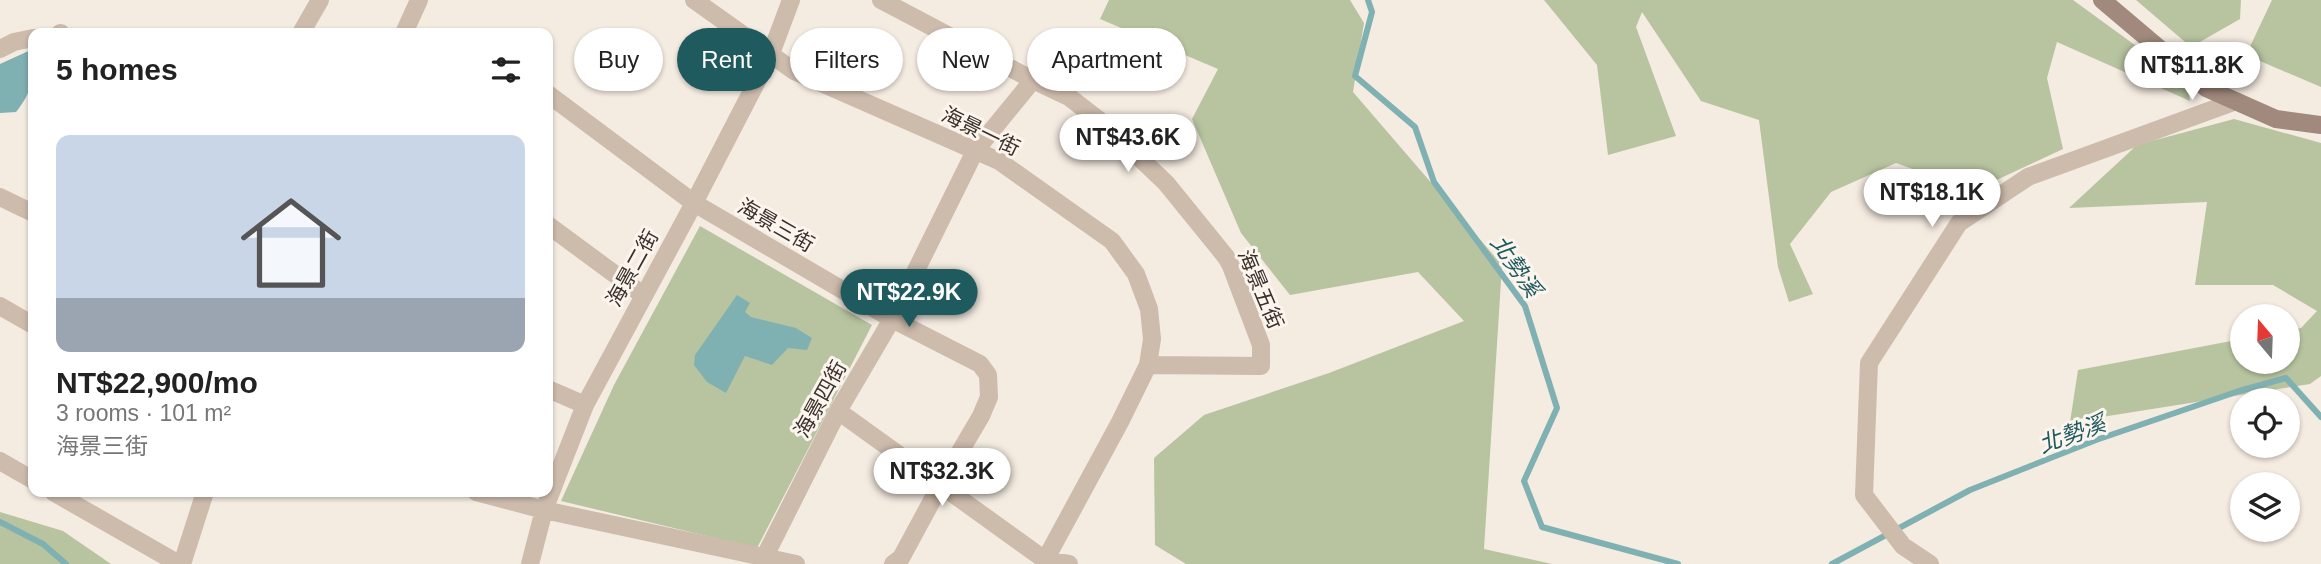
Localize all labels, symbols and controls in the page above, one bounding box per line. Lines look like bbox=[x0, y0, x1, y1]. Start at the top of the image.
chip: Buy bbox=[574, 28, 663, 91]
chip: Rent bbox=[677, 28, 776, 91]
chip: Filters bbox=[790, 28, 903, 91]
chip: New bbox=[917, 28, 1013, 91]
chip: Apartment bbox=[1027, 28, 1186, 91]
pin: NT$11.8K bbox=[2120, 42, 2264, 102]
icon: filters bbox=[487, 51, 525, 89]
text: NT$11.8K bbox=[2140, 52, 2244, 78]
text: 5 homes bbox=[56, 53, 178, 86]
street label: 海景一街 bbox=[938, 102, 1024, 160]
pin: NT$43.6K bbox=[1056, 114, 1200, 174]
text: NT$43.6K bbox=[1076, 124, 1180, 150]
pin: NT$18.1K bbox=[1860, 170, 2004, 229]
text: NT$18.1K bbox=[1880, 179, 1984, 205]
icon: home bbox=[228, 180, 354, 306]
street label: 海景三街 bbox=[734, 194, 818, 256]
street label: 海景二街 bbox=[602, 226, 662, 310]
water label: 北勢溪 bbox=[1486, 230, 1548, 304]
street label: 海景五街 bbox=[1234, 246, 1288, 332]
pin: NT$22.9K bbox=[837, 270, 981, 329]
text: NT$22.9K bbox=[857, 279, 961, 305]
north arrow bbox=[2230, 304, 2300, 374]
map controls bbox=[2230, 304, 2300, 542]
street label: 海景四街 bbox=[790, 357, 850, 441]
text: NT$22,900/mo bbox=[56, 366, 258, 399]
button: locate bbox=[2230, 388, 2300, 458]
text: 3 rooms · 101 m² bbox=[56, 400, 231, 426]
water label: 北勢溪 bbox=[2035, 409, 2112, 458]
text: 海景三街 bbox=[56, 433, 148, 459]
pin: NT$32.3K bbox=[870, 448, 1014, 508]
text: NT$32.3K bbox=[890, 458, 994, 484]
button: layers bbox=[2230, 472, 2300, 542]

